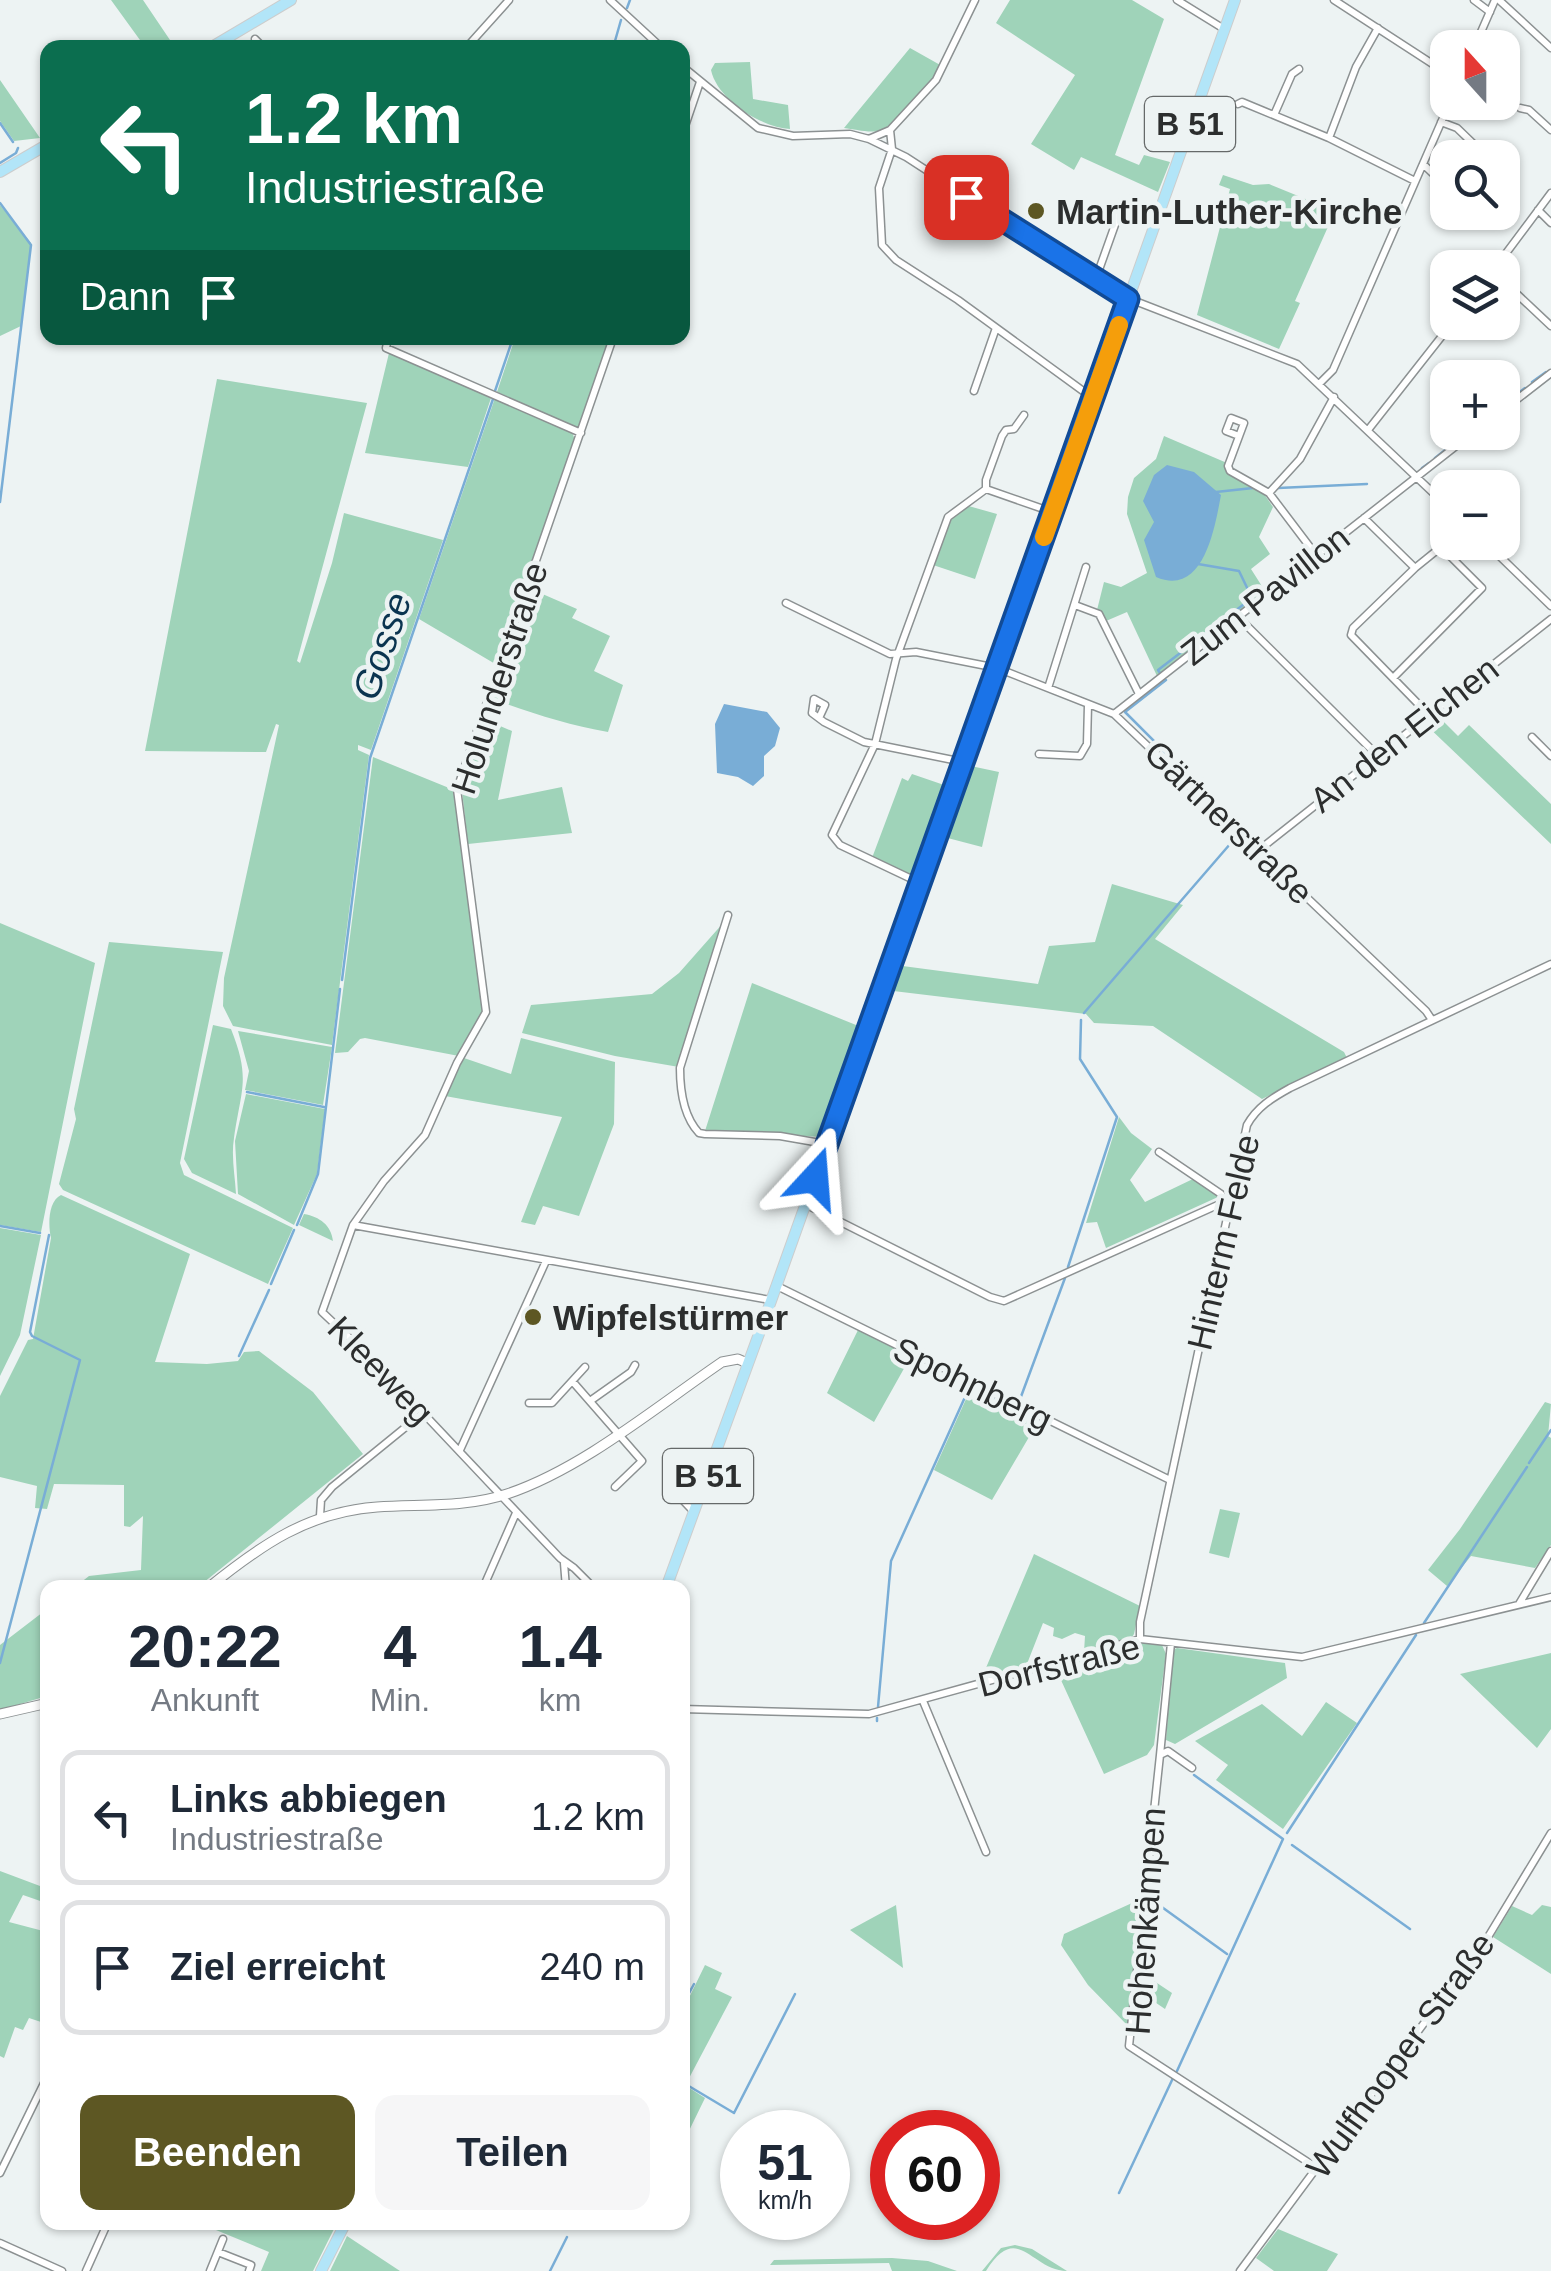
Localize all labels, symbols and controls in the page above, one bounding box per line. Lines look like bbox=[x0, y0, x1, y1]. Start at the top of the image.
north arrow bbox=[1430, 30, 1520, 120]
map controls bbox=[1430, 30, 1520, 560]
icon: left bbox=[80, 80, 210, 210]
text: 1.2 km bbox=[245, 80, 463, 158]
road number: B 51 bbox=[1145, 97, 1235, 151]
button: search bbox=[1430, 140, 1520, 230]
pin bbox=[924, 155, 1009, 240]
text: Industriestraße bbox=[245, 162, 545, 213]
icon: arrive bbox=[939, 170, 994, 225]
place label: Martin-Luther-Kirche bbox=[1056, 192, 1402, 231]
marker: Martin-Luther-Kirche bbox=[1025, 200, 1047, 222]
button: layers bbox=[1430, 250, 1520, 340]
icon: arrive bbox=[191, 270, 246, 325]
text: Dann bbox=[80, 276, 171, 318]
button: + bbox=[1430, 360, 1520, 450]
button: − bbox=[1430, 470, 1520, 560]
street label: Zum Pavillon bbox=[1173, 517, 1357, 673]
street label: Holunderstraße bbox=[443, 557, 555, 799]
water label: Gosse bbox=[344, 587, 420, 705]
street label: An den Eichen bbox=[1302, 649, 1506, 819]
street label: Gärtnerstraße bbox=[1137, 732, 1321, 912]
position arrow bbox=[763, 1126, 867, 1230]
street label: Hinterm Felde bbox=[1179, 1131, 1267, 1353]
place label: Wipfelstürmer bbox=[553, 1298, 788, 1337]
marker: Wipfelstürmer bbox=[522, 1306, 544, 1328]
street label: Kleeweg bbox=[320, 1308, 442, 1432]
street label: Spohnberg bbox=[887, 1329, 1059, 1439]
road number: B 51 bbox=[663, 1449, 753, 1503]
text: 20:22 bbox=[128, 1613, 282, 1680]
text: 4 bbox=[383, 1613, 417, 1680]
text: 1.4 bbox=[518, 1613, 602, 1680]
street label: Dorfstraße bbox=[974, 1626, 1144, 1704]
text: Ankunft bbox=[151, 1682, 259, 1718]
text: Min. bbox=[370, 1682, 430, 1718]
text: km bbox=[539, 1682, 581, 1718]
text: Links abbiegen bbox=[170, 1778, 447, 1820]
icon: left bbox=[85, 1790, 140, 1845]
text: 1.2 km bbox=[531, 1796, 645, 1838]
street label: Hohenkämpen bbox=[1118, 1806, 1172, 2036]
text: Industriestraße bbox=[170, 1821, 383, 1857]
street label: Wulfhooper Straße bbox=[1298, 1925, 1502, 2185]
icon: arrive bbox=[85, 1940, 140, 1995]
text: Ziel erreicht bbox=[170, 1946, 385, 1988]
text: 240 m bbox=[539, 1946, 645, 1988]
button: Beenden bbox=[80, 2095, 355, 2210]
button: Teilen bbox=[375, 2095, 650, 2210]
speed limit sign: 60 bbox=[870, 2110, 1000, 2240]
text: 51 bbox=[757, 2135, 813, 2191]
text: km/h bbox=[758, 2186, 812, 2214]

